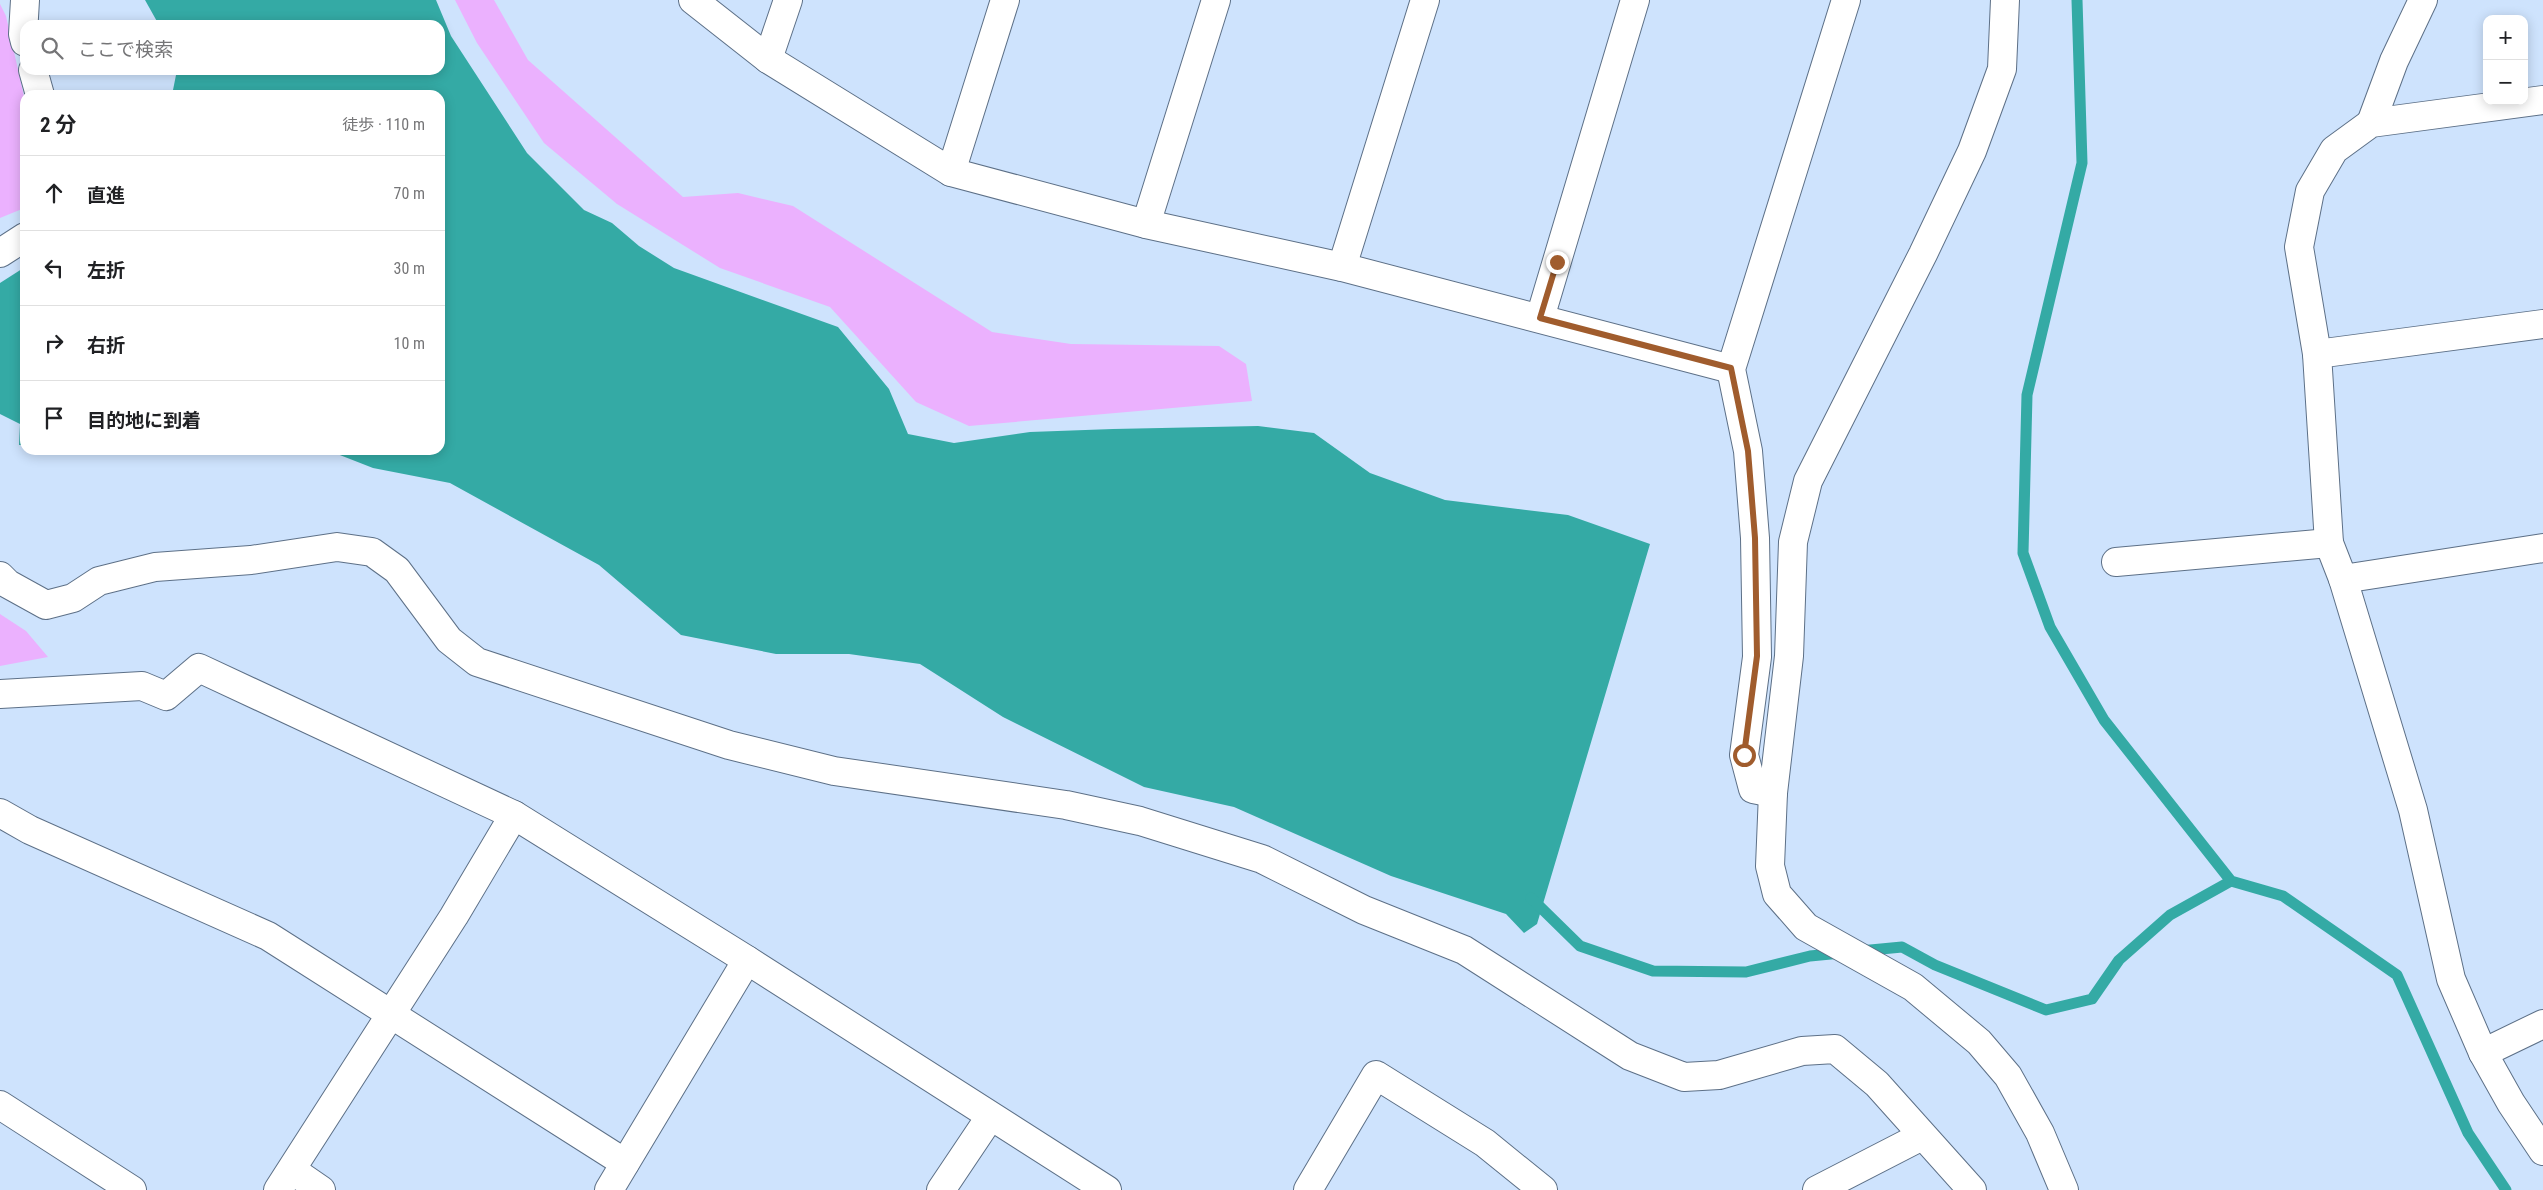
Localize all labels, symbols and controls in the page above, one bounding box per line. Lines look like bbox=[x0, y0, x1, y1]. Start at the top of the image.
map controls bbox=[2483, 15, 2528, 105]
button: + bbox=[2483, 15, 2528, 60]
search box bbox=[20, 20, 445, 75]
icon: search bbox=[38, 34, 66, 62]
text: ここで検索 bbox=[78, 38, 173, 61]
button: − bbox=[2483, 60, 2528, 105]
text: 2 分 bbox=[40, 113, 76, 137]
text: 徒歩 · 110 m bbox=[342, 115, 425, 134]
icon: ahead bbox=[40, 179, 68, 207]
text: 直進 bbox=[87, 184, 125, 207]
text: 70 m bbox=[393, 184, 425, 203]
route end bbox=[1546, 251, 1569, 274]
icon: left bbox=[40, 254, 68, 282]
text: 左折 bbox=[87, 259, 125, 282]
text: 30 m bbox=[393, 259, 425, 278]
icon: right bbox=[40, 329, 68, 357]
text: 右折 bbox=[87, 334, 125, 357]
text: 10 m bbox=[393, 334, 425, 353]
icon: arrive bbox=[40, 404, 68, 432]
text: 目的地に到着 bbox=[87, 409, 201, 432]
route start bbox=[1733, 744, 1756, 767]

